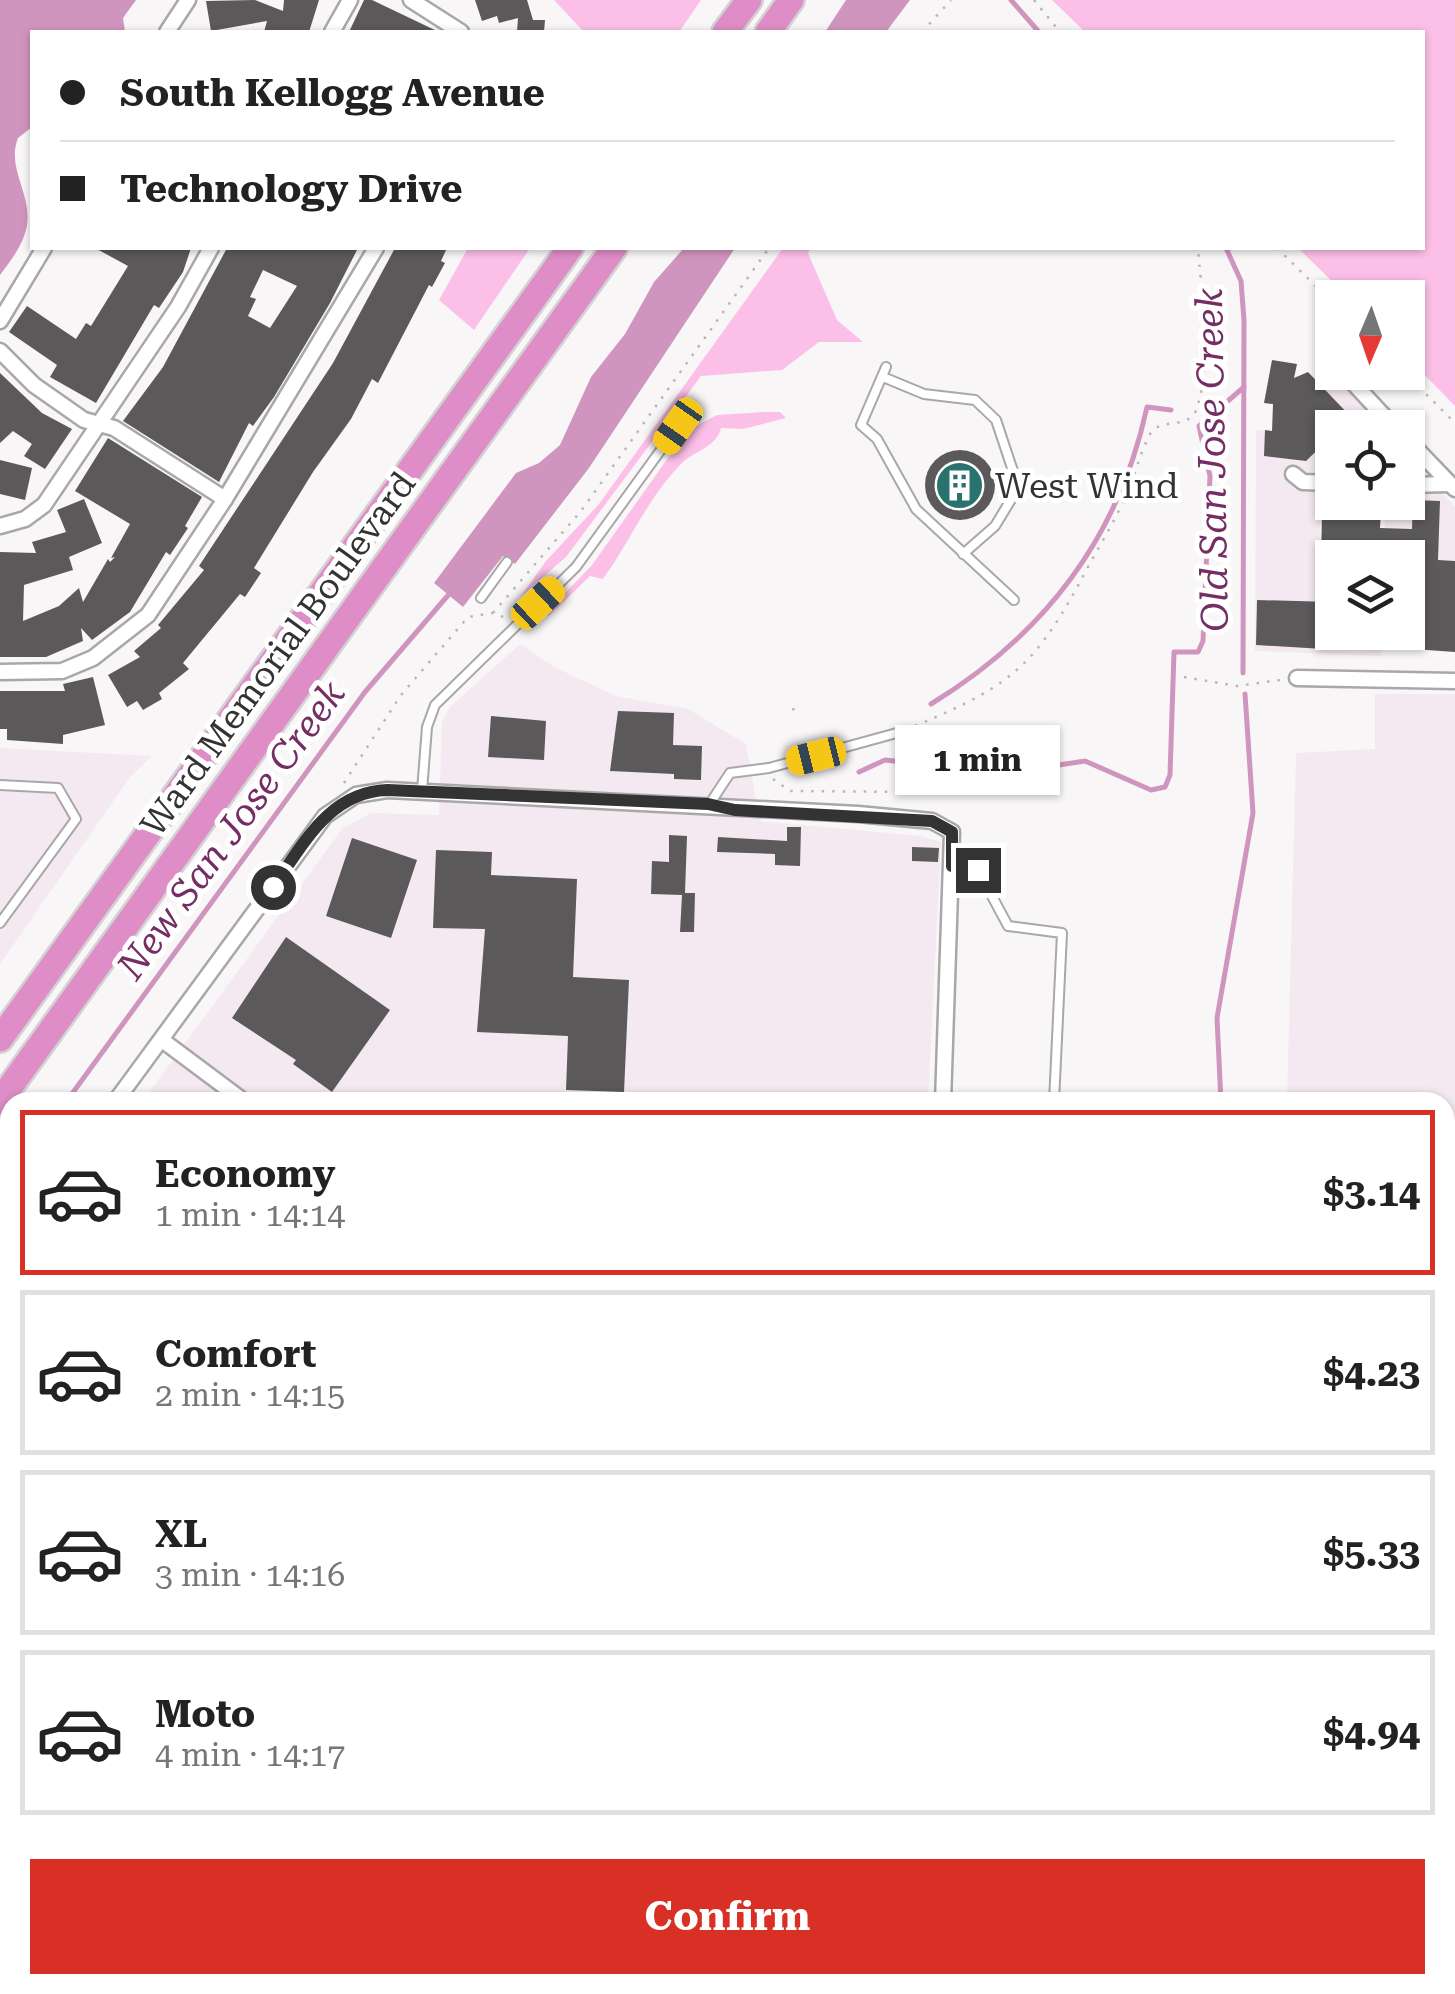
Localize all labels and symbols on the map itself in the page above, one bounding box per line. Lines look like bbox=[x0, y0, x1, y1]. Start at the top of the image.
north arrow bbox=[1315, 280, 1425, 390]
water label: Old San Jose Creek bbox=[1187, 287, 1237, 632]
car bbox=[649, 393, 707, 459]
building icon: West Wind bbox=[934, 460, 986, 512]
street label: Ward Memorial Boulevard bbox=[133, 464, 424, 844]
place label: West Wind bbox=[995, 466, 1178, 507]
car bbox=[506, 572, 570, 634]
water label: New San Jose Creek bbox=[108, 672, 354, 988]
callout: 1 min bbox=[896, 725, 1060, 795]
car bbox=[783, 734, 849, 778]
route end bbox=[956, 848, 1001, 893]
route start bbox=[251, 865, 296, 910]

